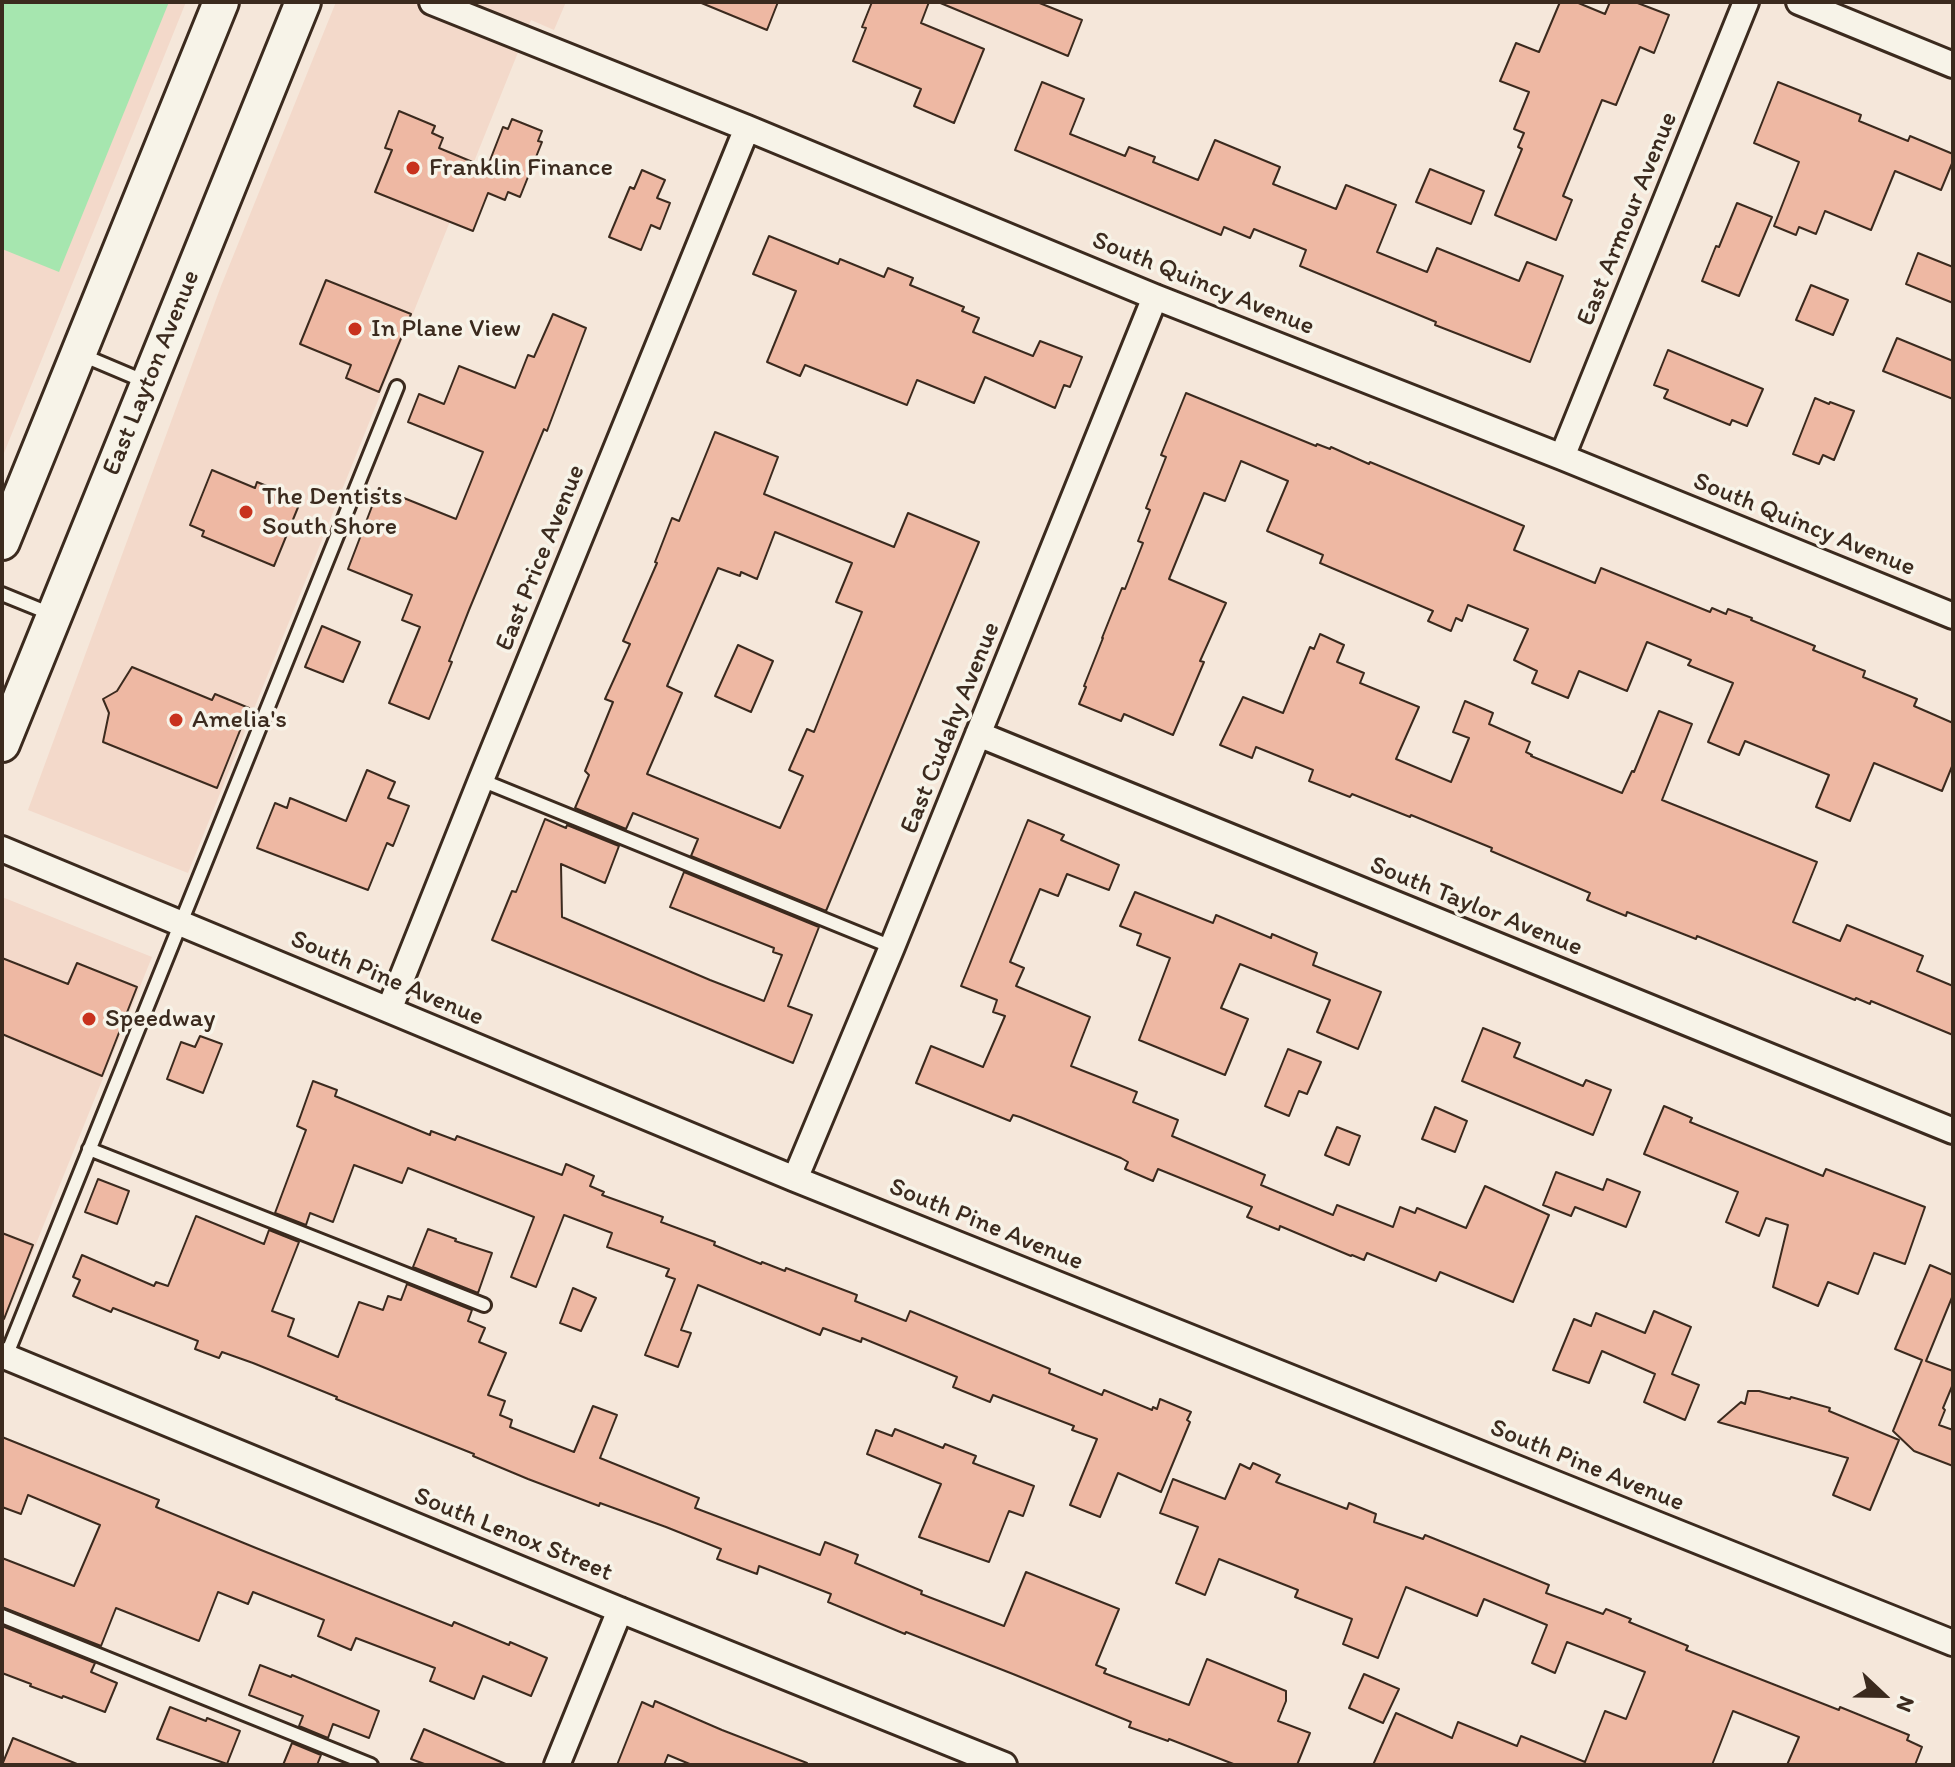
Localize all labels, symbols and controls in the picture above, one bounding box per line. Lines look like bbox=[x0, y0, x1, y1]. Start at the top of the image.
street label: East Armour Avenue bbox=[1571, 107, 1685, 331]
place label: Franklin Finance bbox=[429, 152, 613, 184]
marker: Franklin Finance bbox=[404, 159, 422, 177]
street label: South Quincy Avenue bbox=[1087, 225, 1319, 343]
street label: East Layton Avenue bbox=[97, 266, 207, 480]
place label: In Plane View bbox=[371, 313, 521, 345]
marker: In Plane View bbox=[346, 320, 364, 338]
street label: East Price Avenue bbox=[489, 460, 593, 656]
street label: South Quincy Avenue bbox=[1688, 466, 1920, 584]
place label: The Dentists South Shore bbox=[262, 481, 403, 542]
marker: The Dentists South Shore bbox=[237, 503, 255, 521]
street label: East Cudahy Avenue bbox=[894, 617, 1008, 839]
place label: Amelia's bbox=[192, 704, 287, 736]
marker: Amelia's bbox=[167, 711, 185, 729]
street label: South Taylor Avenue bbox=[1365, 850, 1587, 964]
street label: South Pine Avenue bbox=[286, 924, 488, 1034]
place label: Speedway bbox=[105, 1003, 215, 1035]
marker: Speedway bbox=[80, 1010, 98, 1028]
street label: South Pine Avenue bbox=[884, 1172, 1088, 1278]
street label: South Pine Avenue bbox=[1485, 1413, 1689, 1519]
street label: South Lenox Street bbox=[409, 1481, 617, 1589]
north arrow bbox=[1843, 1655, 1923, 1735]
text: N bbox=[1890, 1692, 1921, 1716]

